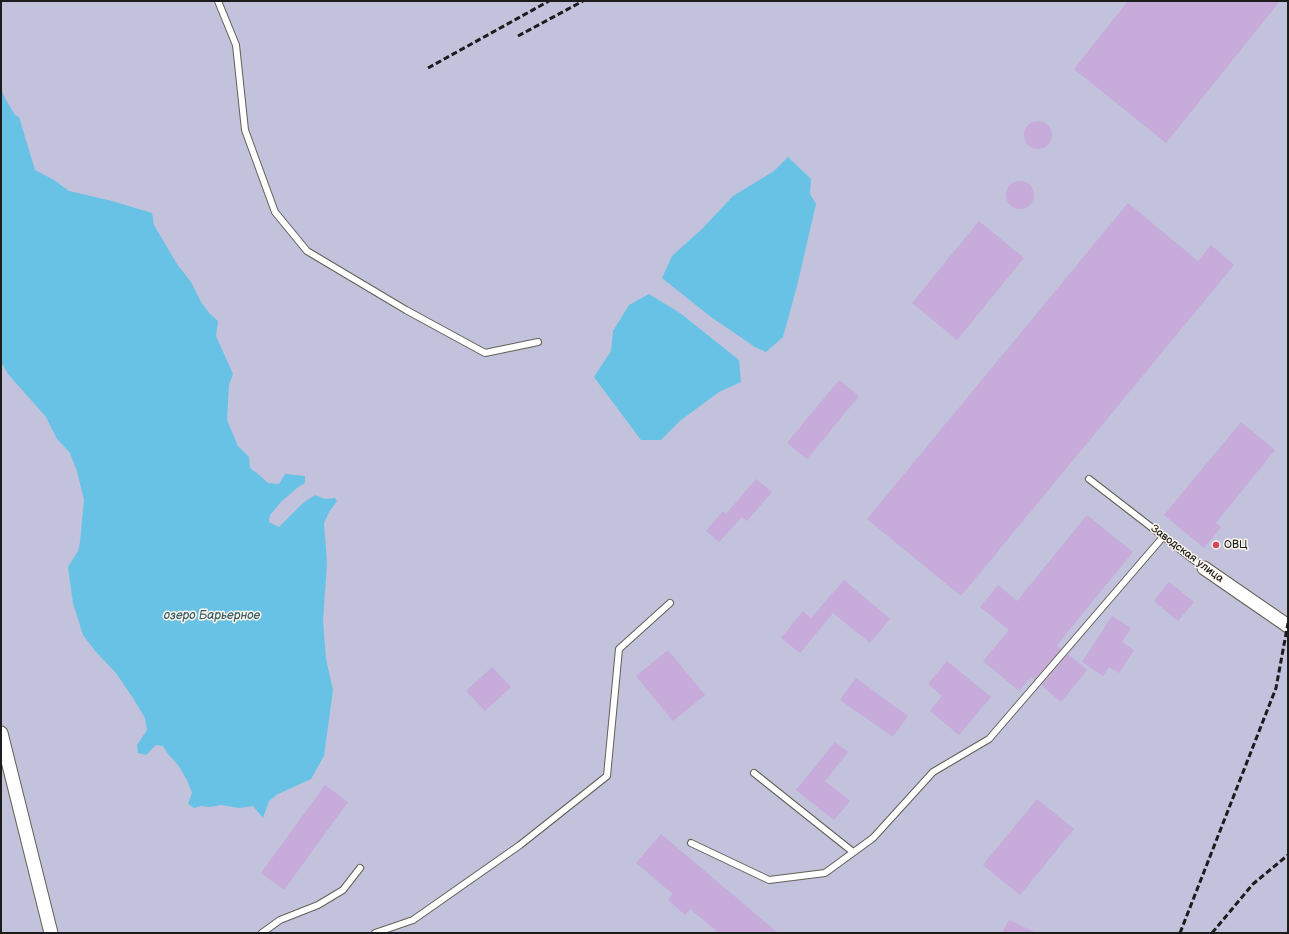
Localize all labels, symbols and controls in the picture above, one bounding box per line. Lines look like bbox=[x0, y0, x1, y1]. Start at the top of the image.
street label: Заводская улица bbox=[1148, 522, 1226, 586]
place label: ОВЦ bbox=[1224, 538, 1247, 552]
marker: ОВЦ bbox=[1211, 540, 1221, 550]
water label: озеро Барьерное bbox=[164, 609, 260, 623]

